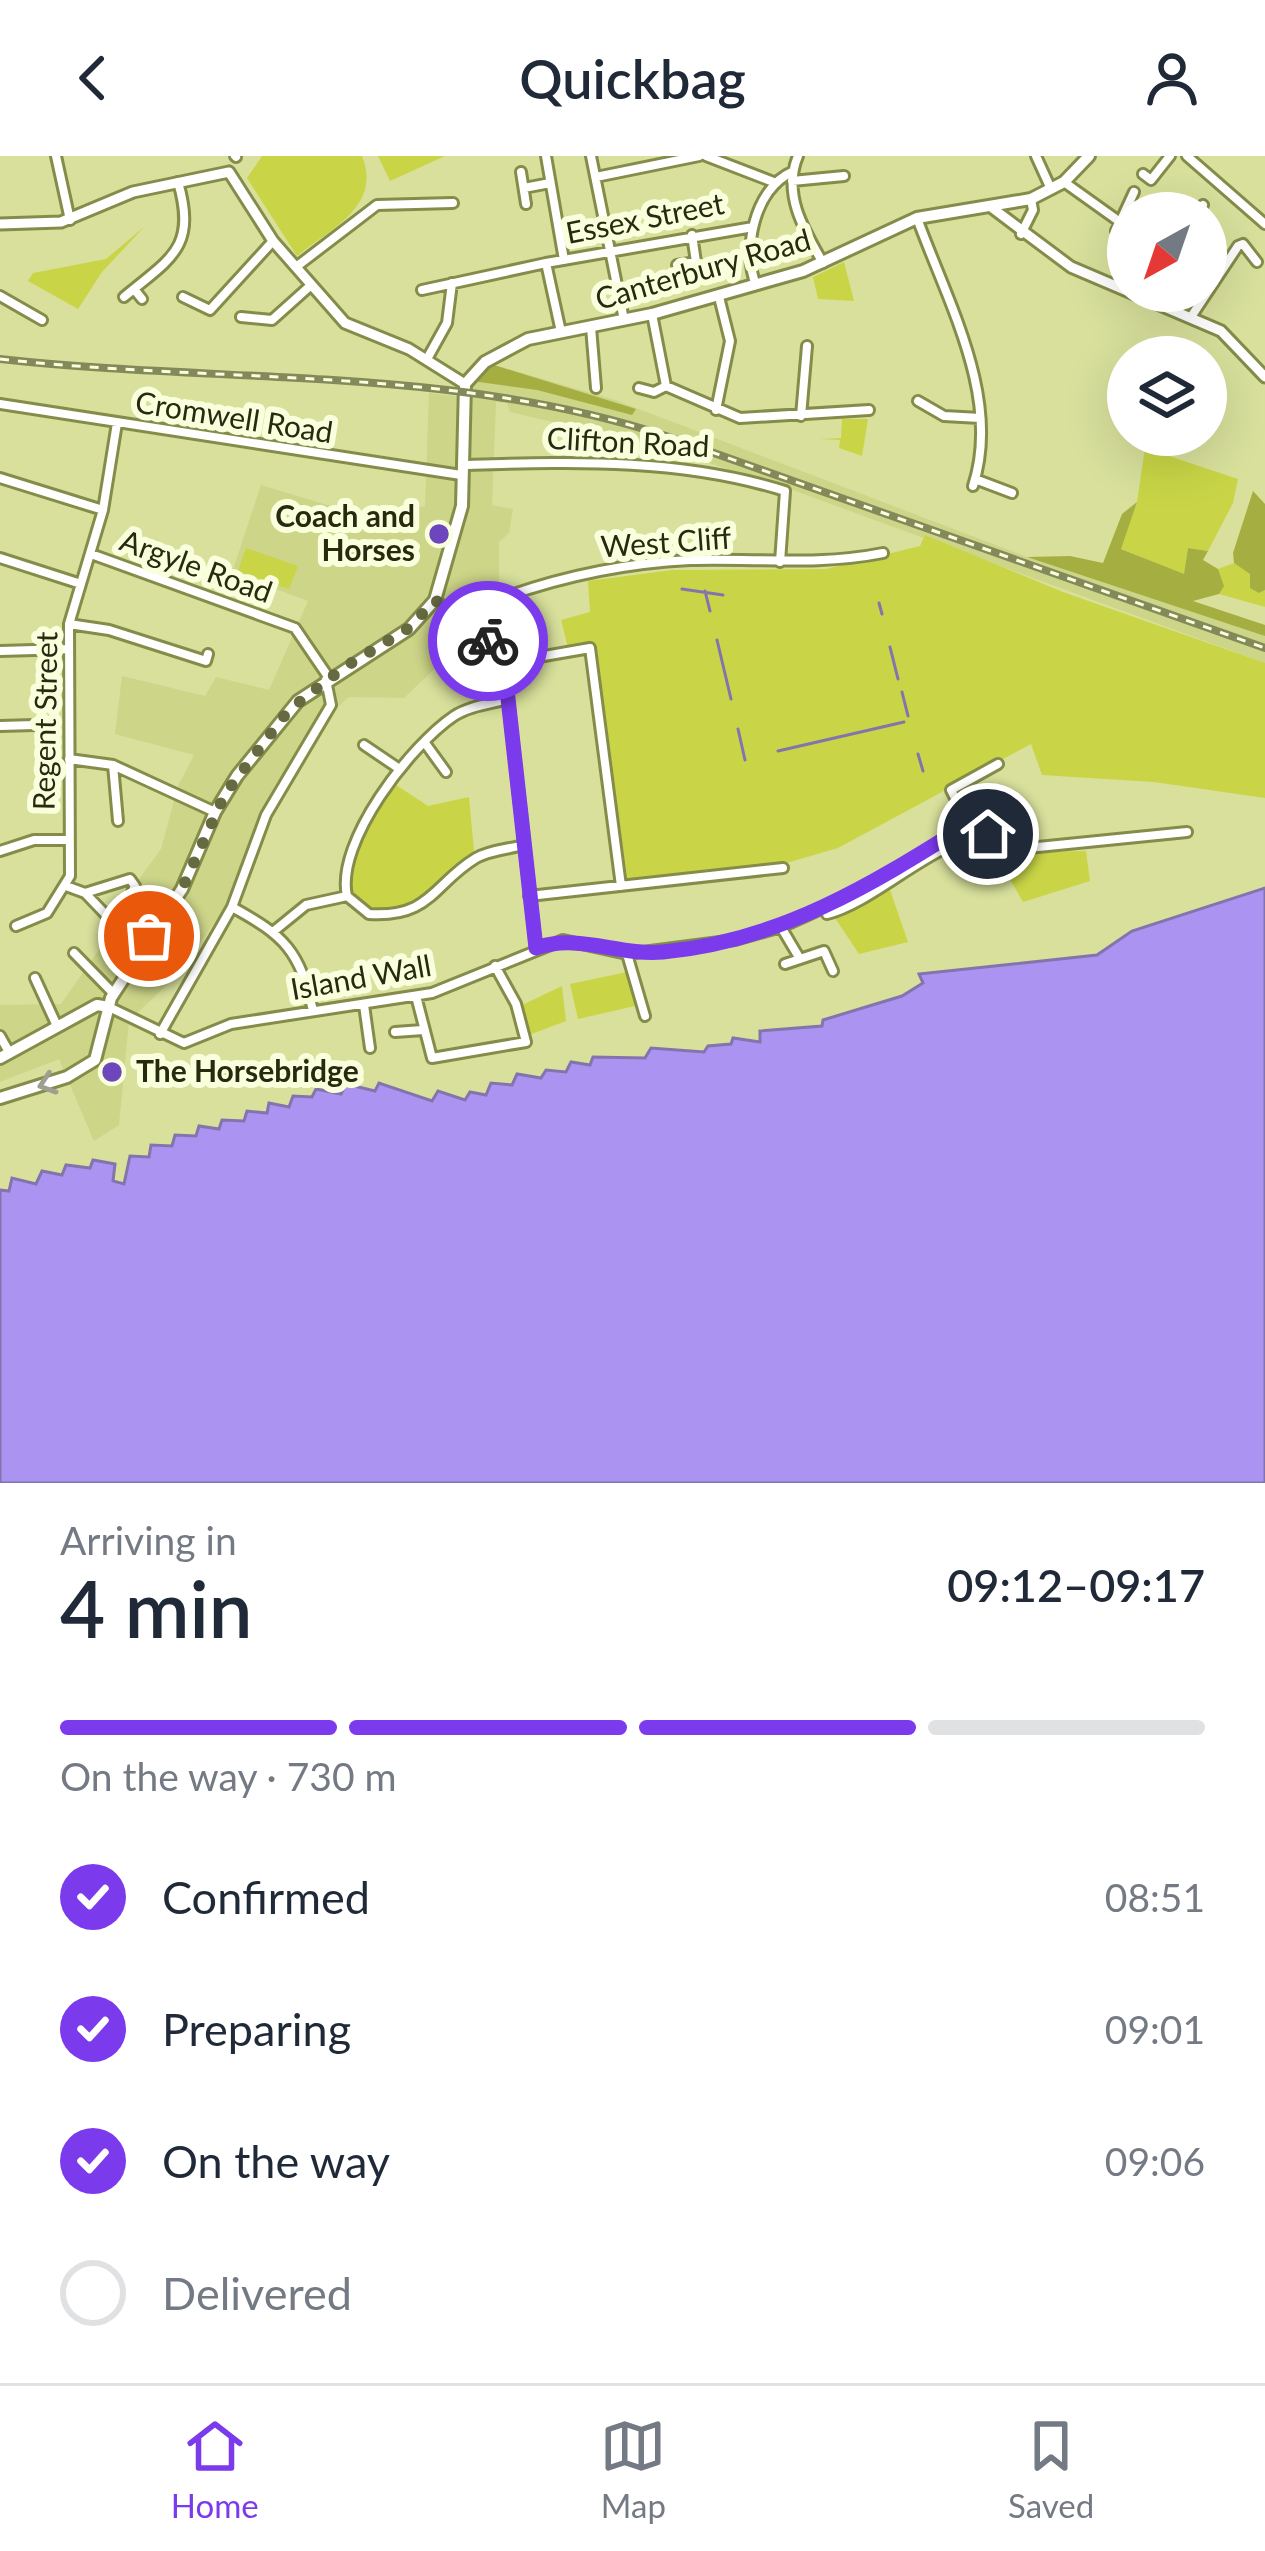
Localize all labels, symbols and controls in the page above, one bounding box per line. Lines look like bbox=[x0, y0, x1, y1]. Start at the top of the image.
icon: back bbox=[60, 45, 126, 111]
icon: person bbox=[1139, 45, 1205, 111]
text: Quickbag bbox=[519, 46, 746, 111]
street label: Essex Street bbox=[562, 184, 727, 250]
north arrow bbox=[1107, 192, 1227, 312]
map controls bbox=[1107, 192, 1227, 456]
street label: Canterbury Road bbox=[591, 220, 814, 316]
button: layers bbox=[1107, 336, 1227, 456]
street label: Cromwell Road bbox=[133, 383, 336, 449]
street label: Clifton Road bbox=[546, 419, 710, 463]
place label: Coach and Horses bbox=[275, 497, 415, 567]
street label: West Cliff bbox=[599, 518, 732, 564]
street label: Argyle Road bbox=[116, 521, 278, 609]
marker: Coach and Horses bbox=[426, 521, 452, 547]
courier bbox=[428, 581, 548, 701]
icon: bike bbox=[455, 608, 521, 674]
street label: Regent Street bbox=[24, 631, 64, 811]
pin bbox=[937, 783, 1039, 885]
icon: home bbox=[955, 801, 1021, 867]
pin bbox=[98, 885, 200, 987]
icon: bag bbox=[116, 903, 182, 969]
street label: Island Wall bbox=[288, 946, 434, 1006]
place label: The Horsebridge bbox=[136, 1052, 359, 1088]
marker: The Horsebridge bbox=[99, 1059, 125, 1085]
one-way arrow bbox=[38, 1070, 59, 1094]
text: Arriving in bbox=[60, 1517, 237, 1563]
text: 09:12–09:17 bbox=[947, 1558, 1205, 1612]
text: 4 min bbox=[60, 1561, 253, 1655]
text: On the way · 730 m bbox=[60, 1753, 397, 1799]
icon: check bbox=[60, 1864, 126, 1930]
text: Confirmed bbox=[162, 1870, 370, 1924]
text: 08:51 bbox=[1105, 1874, 1205, 1920]
icon: check bbox=[60, 1996, 126, 2062]
text: Preparing bbox=[162, 2002, 351, 2056]
text: 09:01 bbox=[1105, 2006, 1205, 2052]
icon: check bbox=[60, 2128, 126, 2194]
text: On the way bbox=[162, 2134, 390, 2188]
text: 09:06 bbox=[1105, 2138, 1205, 2184]
text: Delivered bbox=[162, 2266, 352, 2320]
tab: Home bbox=[171, 2413, 259, 2525]
tab: Map bbox=[600, 2413, 666, 2525]
tab: Saved bbox=[1008, 2413, 1094, 2525]

